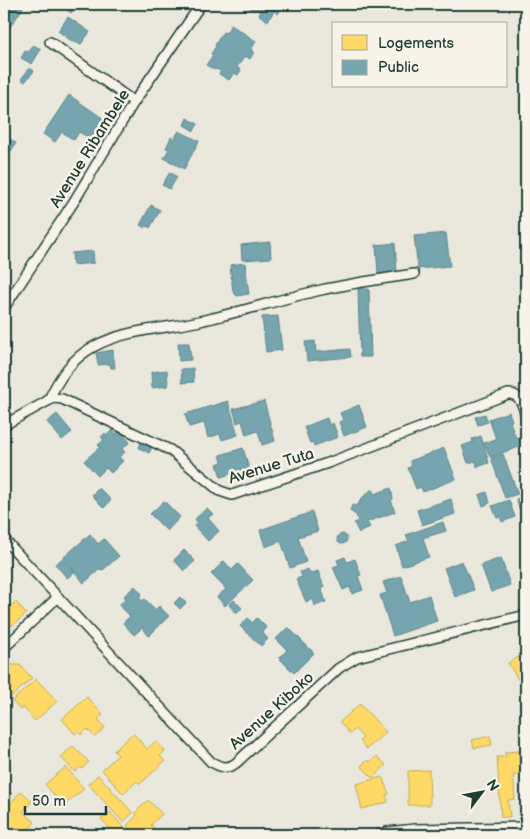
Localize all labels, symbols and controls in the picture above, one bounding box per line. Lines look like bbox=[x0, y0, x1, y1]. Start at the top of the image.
legend bbox=[332, 22, 508, 88]
text: Logements bbox=[378, 34, 454, 53]
text: Public bbox=[378, 58, 419, 77]
street label: Avenue Ribambele bbox=[46, 86, 135, 212]
street label: Avenue Tuta bbox=[226, 444, 316, 488]
street label: Avenue Kiboko bbox=[226, 668, 318, 754]
north arrow bbox=[458, 766, 508, 816]
text: N bbox=[483, 776, 503, 794]
scale bar bbox=[25, 784, 106, 816]
text: 50 m bbox=[32, 792, 66, 811]

